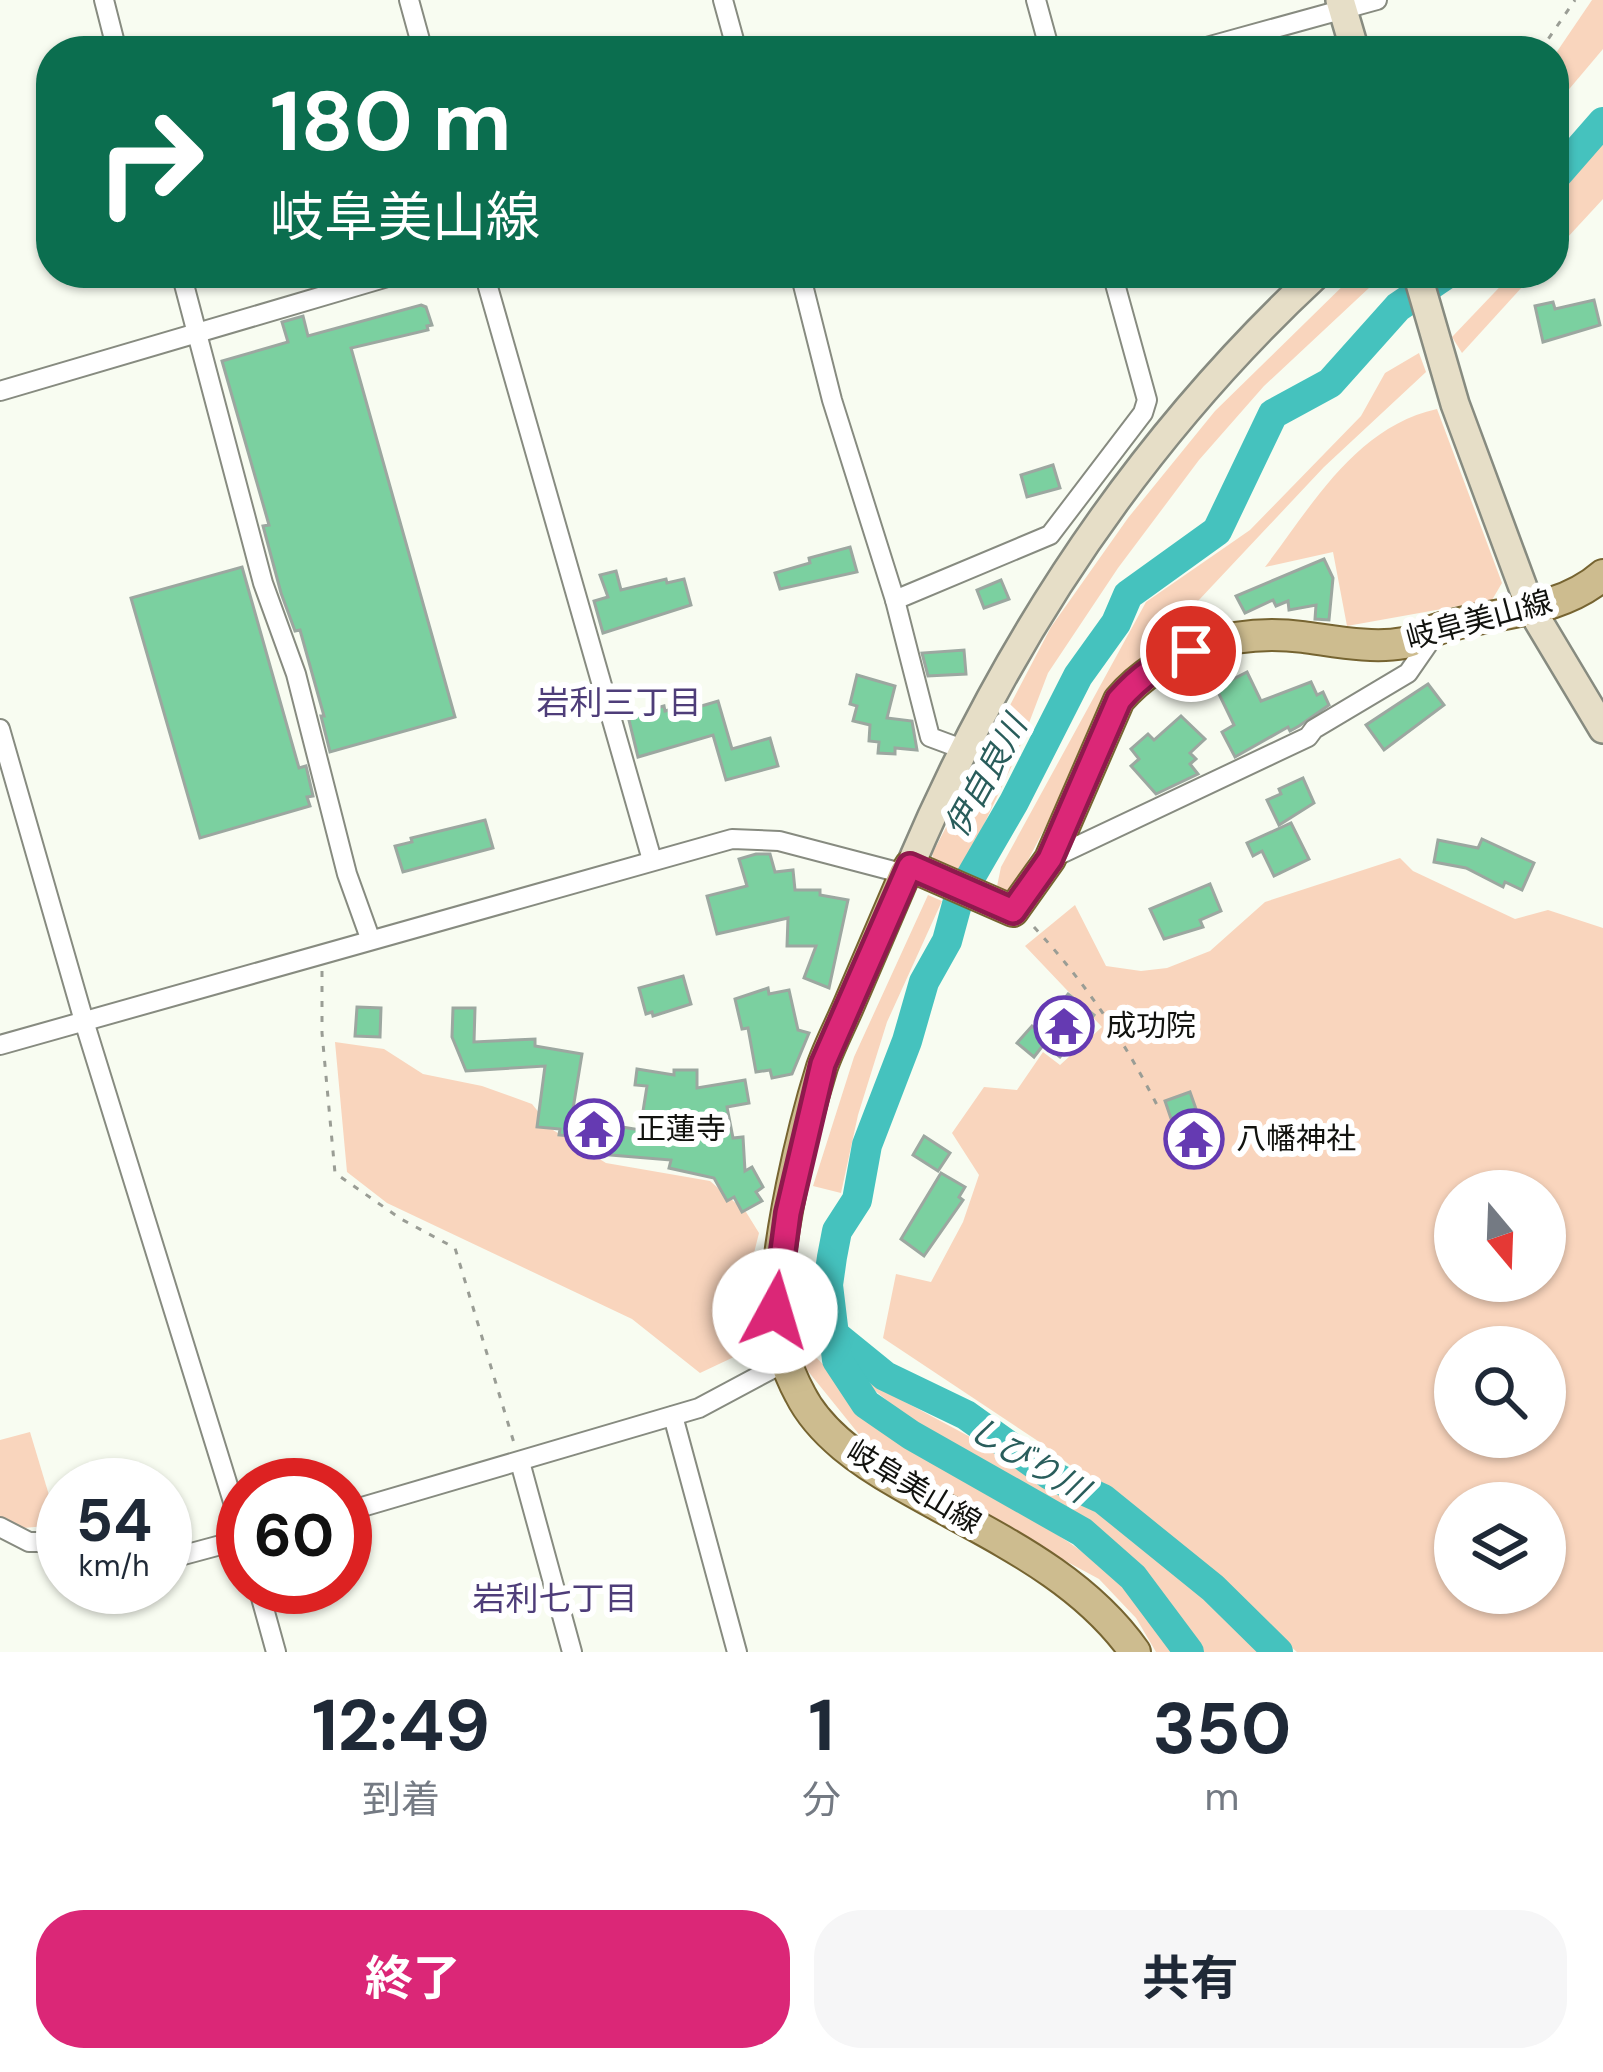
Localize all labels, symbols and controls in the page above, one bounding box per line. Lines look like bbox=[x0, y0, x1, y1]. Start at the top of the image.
text: 180 m bbox=[270, 67, 512, 176]
icon: right bbox=[72, 84, 228, 240]
text: 岐阜美山線 bbox=[270, 182, 540, 253]
street label: 岐阜美山線 bbox=[1401, 581, 1556, 658]
pin bbox=[1140, 600, 1242, 702]
icon: arrive bbox=[1158, 618, 1224, 684]
district label: 岩利三丁目 bbox=[537, 681, 702, 724]
water label: 伊自良川 bbox=[935, 705, 1038, 844]
temple icon: 成功院 bbox=[1033, 995, 1095, 1057]
place label: 成功院 bbox=[1106, 1006, 1196, 1045]
temple icon: 正蓮寺 bbox=[563, 1098, 625, 1160]
temple icon: 八幡神社 bbox=[1163, 1108, 1225, 1170]
place label: 正蓮寺 bbox=[636, 1109, 726, 1148]
place label: 八幡神社 bbox=[1236, 1119, 1356, 1158]
north arrow bbox=[1434, 1170, 1566, 1302]
map controls bbox=[1434, 1170, 1566, 1614]
position arrow bbox=[712, 1248, 838, 1374]
button: search bbox=[1434, 1326, 1566, 1458]
water label: しびり川 bbox=[961, 1407, 1099, 1513]
street label: 岐阜美山線 bbox=[840, 1431, 989, 1542]
speed limit sign: 60 bbox=[216, 1458, 372, 1614]
text: 54 bbox=[76, 1481, 152, 1560]
button: layers bbox=[1434, 1482, 1566, 1614]
text: km/h bbox=[79, 1546, 149, 1585]
district label: 岩利七丁目 bbox=[473, 1577, 638, 1620]
text: 12:49 bbox=[312, 1679, 490, 1772]
text: 1 bbox=[808, 1679, 834, 1772]
text: 350 bbox=[1152, 1682, 1291, 1775]
text: m bbox=[1205, 1771, 1239, 1822]
text: 到着 bbox=[362, 1774, 440, 1825]
text: 分 bbox=[802, 1774, 841, 1825]
button: 終了 bbox=[36, 1910, 790, 2048]
button: 共有 bbox=[814, 1910, 1567, 2048]

